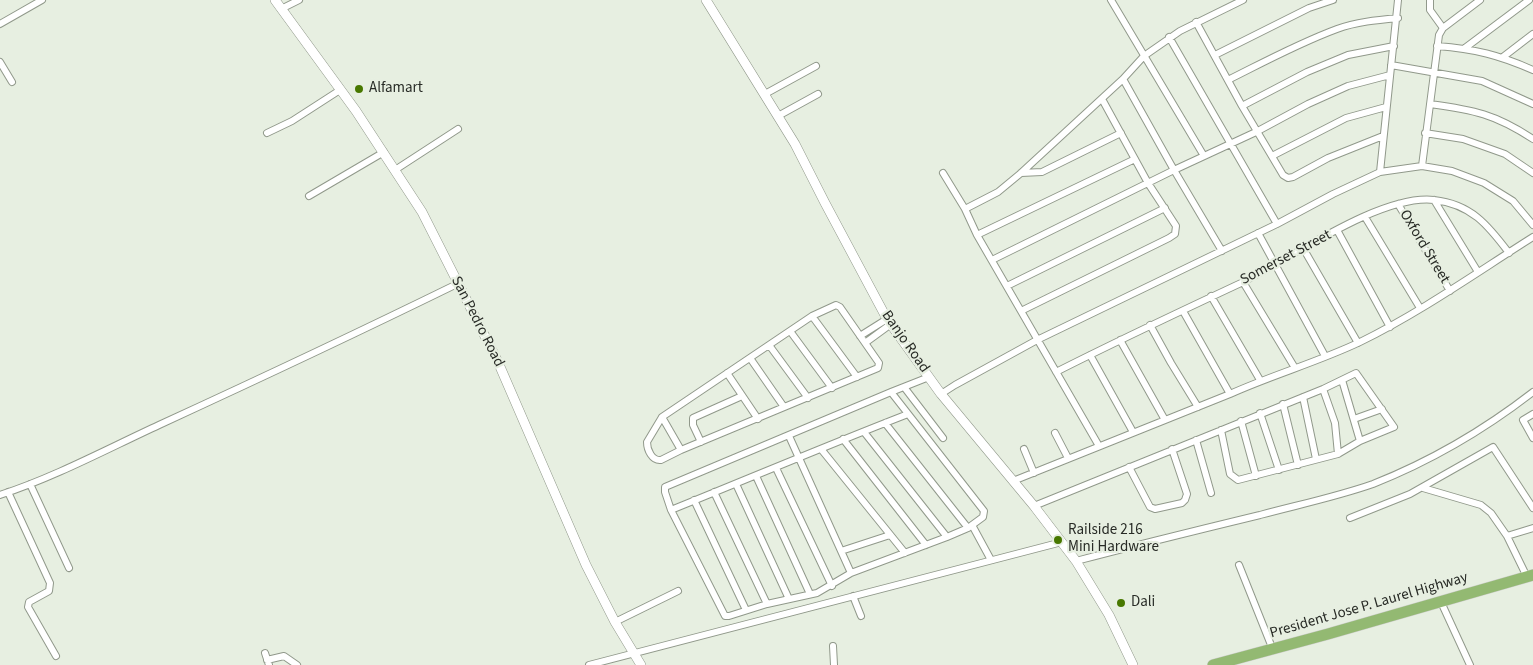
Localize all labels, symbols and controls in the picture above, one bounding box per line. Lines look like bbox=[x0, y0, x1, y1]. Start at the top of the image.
place label: Alfamart bbox=[369, 80, 423, 98]
marker: Alfamart bbox=[353, 83, 365, 95]
street label: Oxford Street bbox=[1395, 207, 1453, 287]
street label: Somerset Street bbox=[1237, 226, 1335, 290]
street label: San Pedro Road bbox=[446, 274, 508, 370]
street label: Banjo Road bbox=[877, 308, 933, 376]
place label: Railside 216 Mini Hardware bbox=[1068, 522, 1159, 557]
marker: Railside 216 Mini Hardware bbox=[1052, 534, 1064, 546]
street label: President Jose P. Laurel Highway bbox=[1268, 569, 1470, 643]
place label: Dali bbox=[1131, 594, 1155, 612]
marker: Dali bbox=[1115, 597, 1127, 609]

